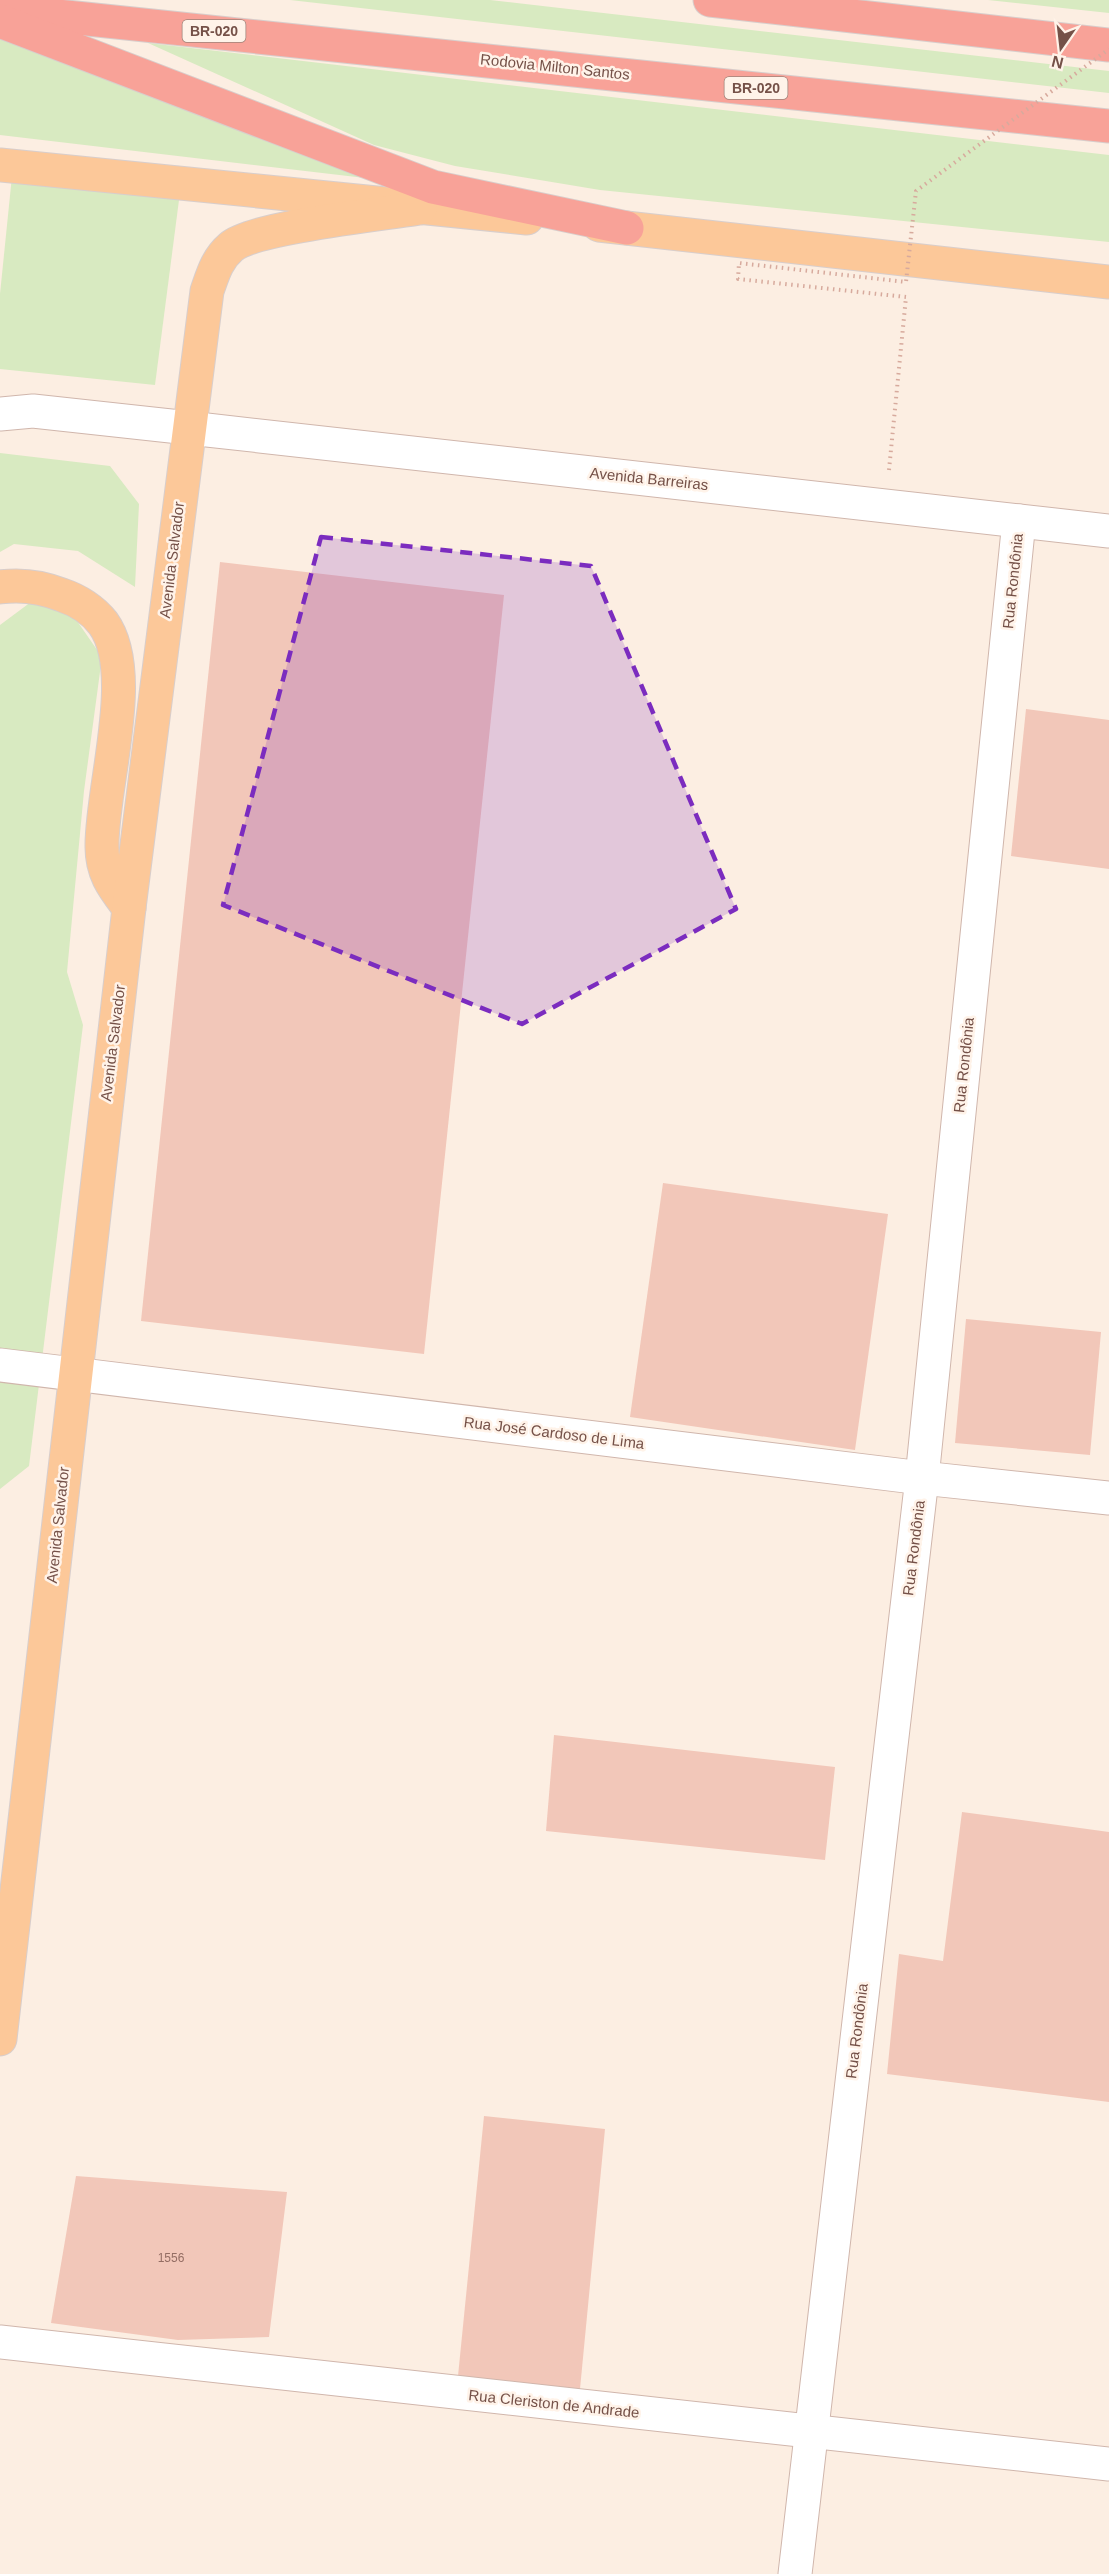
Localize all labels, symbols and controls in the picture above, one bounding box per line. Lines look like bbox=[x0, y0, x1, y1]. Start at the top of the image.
north arrow bbox=[1031, 18, 1091, 78]
road number: BR-020 bbox=[182, 20, 246, 42]
street label: Rodovia Milton Santos bbox=[480, 50, 631, 83]
text: N bbox=[1050, 52, 1065, 72]
road number: BR-020 bbox=[724, 77, 788, 99]
street label: Avenida Barreiras bbox=[589, 464, 709, 493]
street label: Avenida Salvador bbox=[156, 501, 187, 619]
street label: Rua Rondônia bbox=[999, 532, 1026, 630]
street label: Avenida Salvador bbox=[97, 984, 128, 1102]
street label: Rua Rondônia bbox=[950, 1016, 977, 1114]
street label: Rua José Cardoso de Lima bbox=[463, 1413, 646, 1452]
street label: Avenida Salvador bbox=[43, 1466, 72, 1584]
street label: Rua Rondônia bbox=[899, 1499, 928, 1597]
street label: Rua Rondônia bbox=[842, 1982, 871, 2080]
house number: 1556 bbox=[158, 2251, 185, 2265]
street label: Rua Cleriston de Andrade bbox=[468, 2386, 640, 2421]

